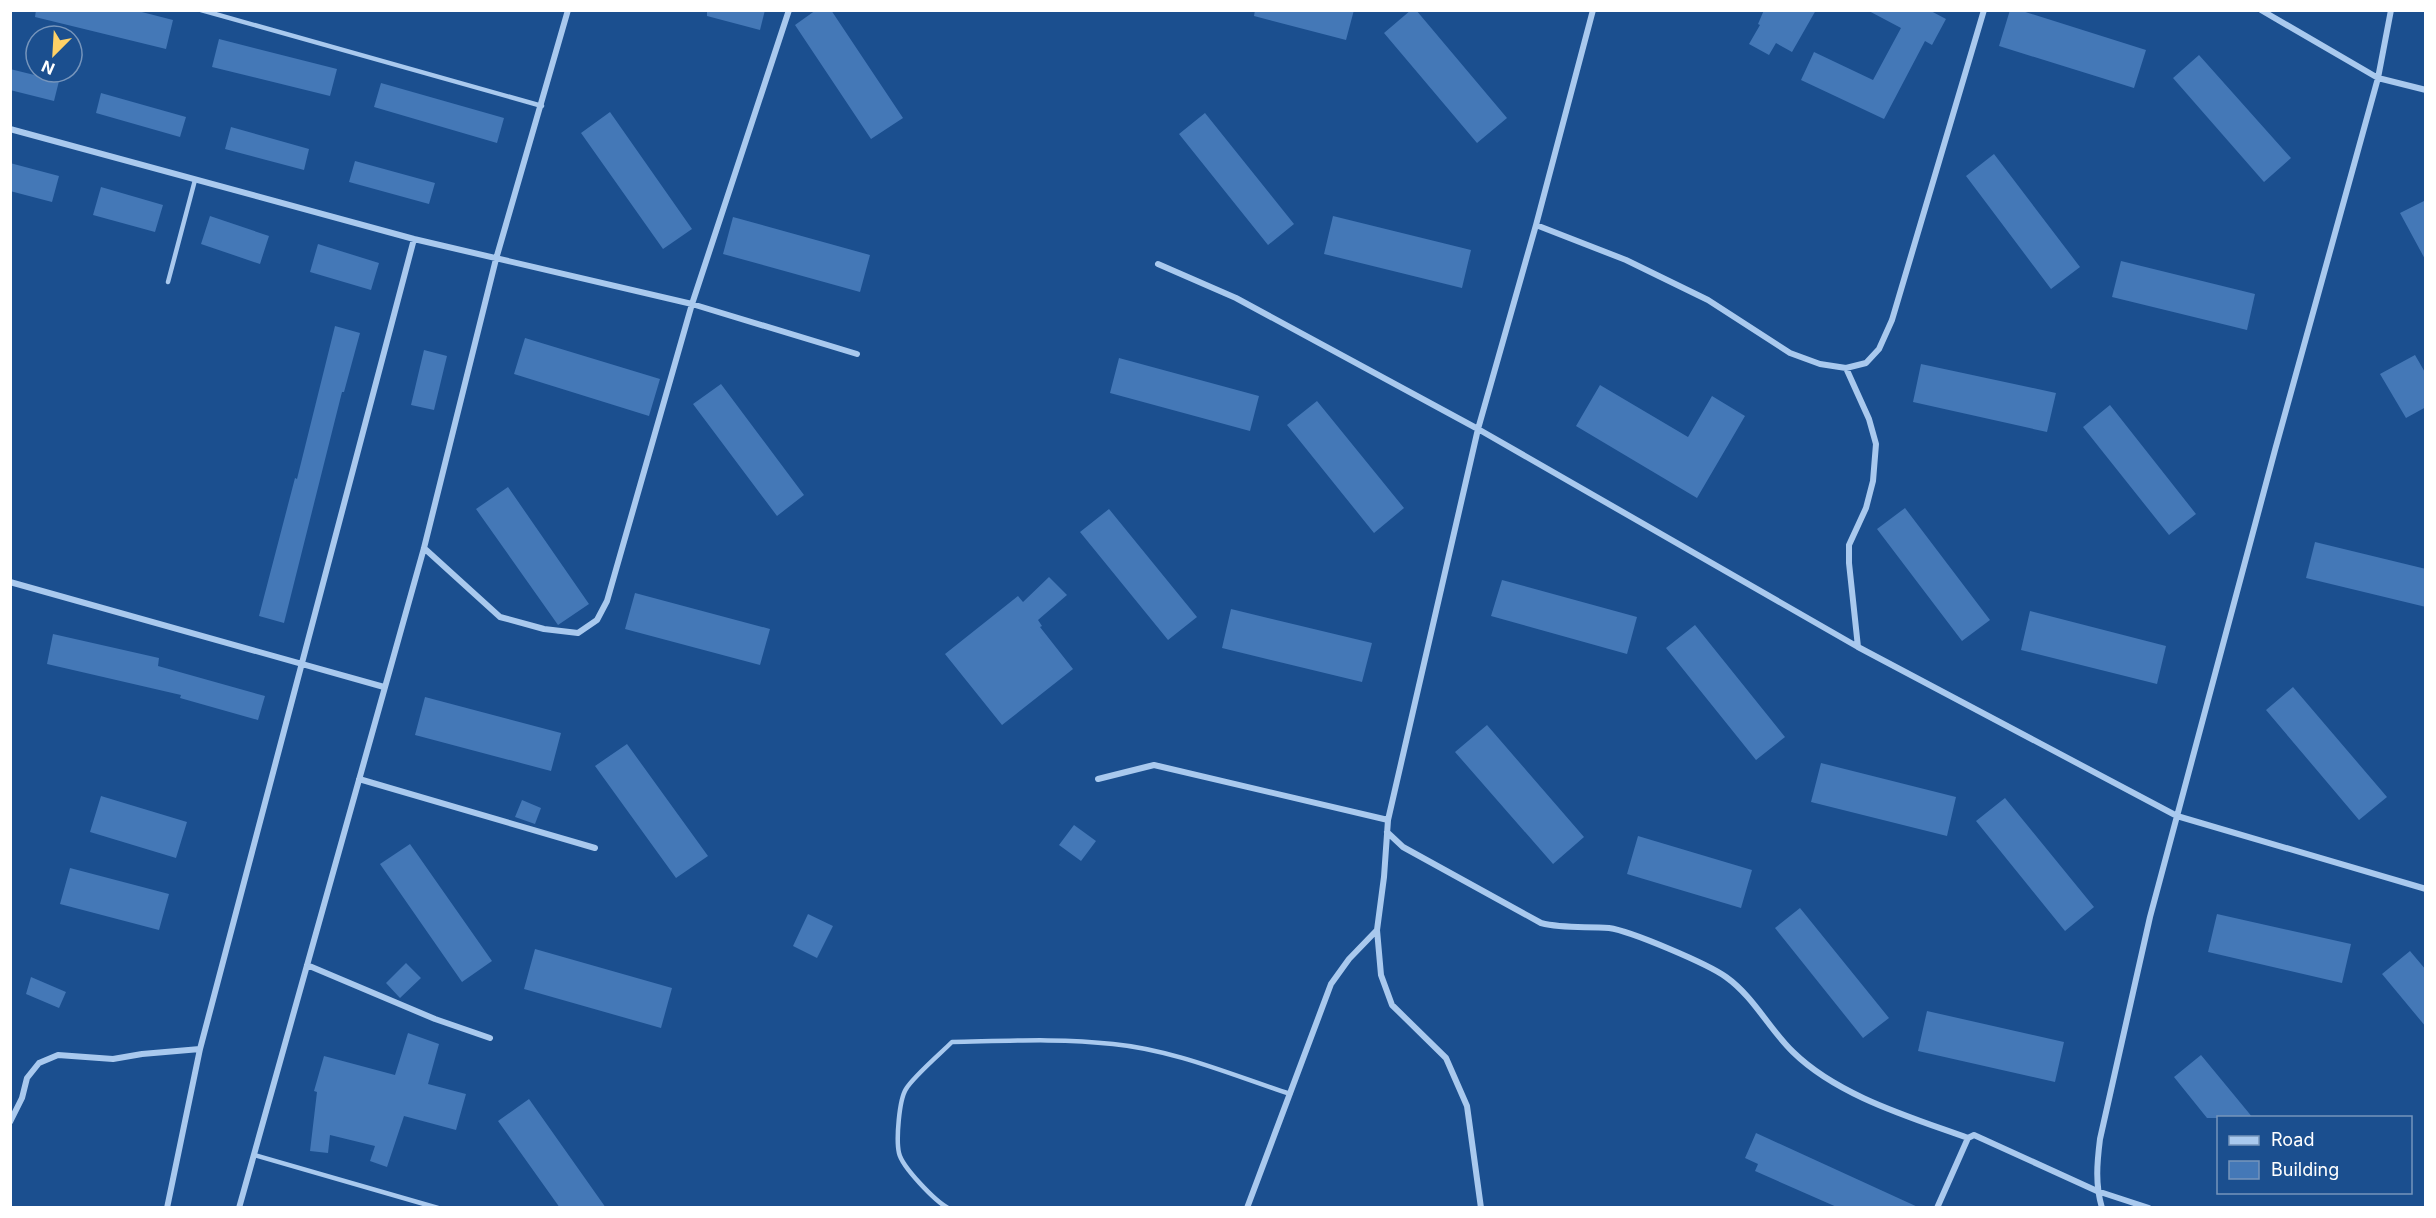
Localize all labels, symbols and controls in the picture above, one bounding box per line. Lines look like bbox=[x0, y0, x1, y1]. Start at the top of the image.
north arrow bbox=[24, 24, 84, 84]
text: N bbox=[38, 56, 58, 79]
legend bbox=[2217, 1116, 2412, 1194]
text: Road bbox=[2271, 1129, 2314, 1150]
text: Building bbox=[2271, 1159, 2339, 1180]

